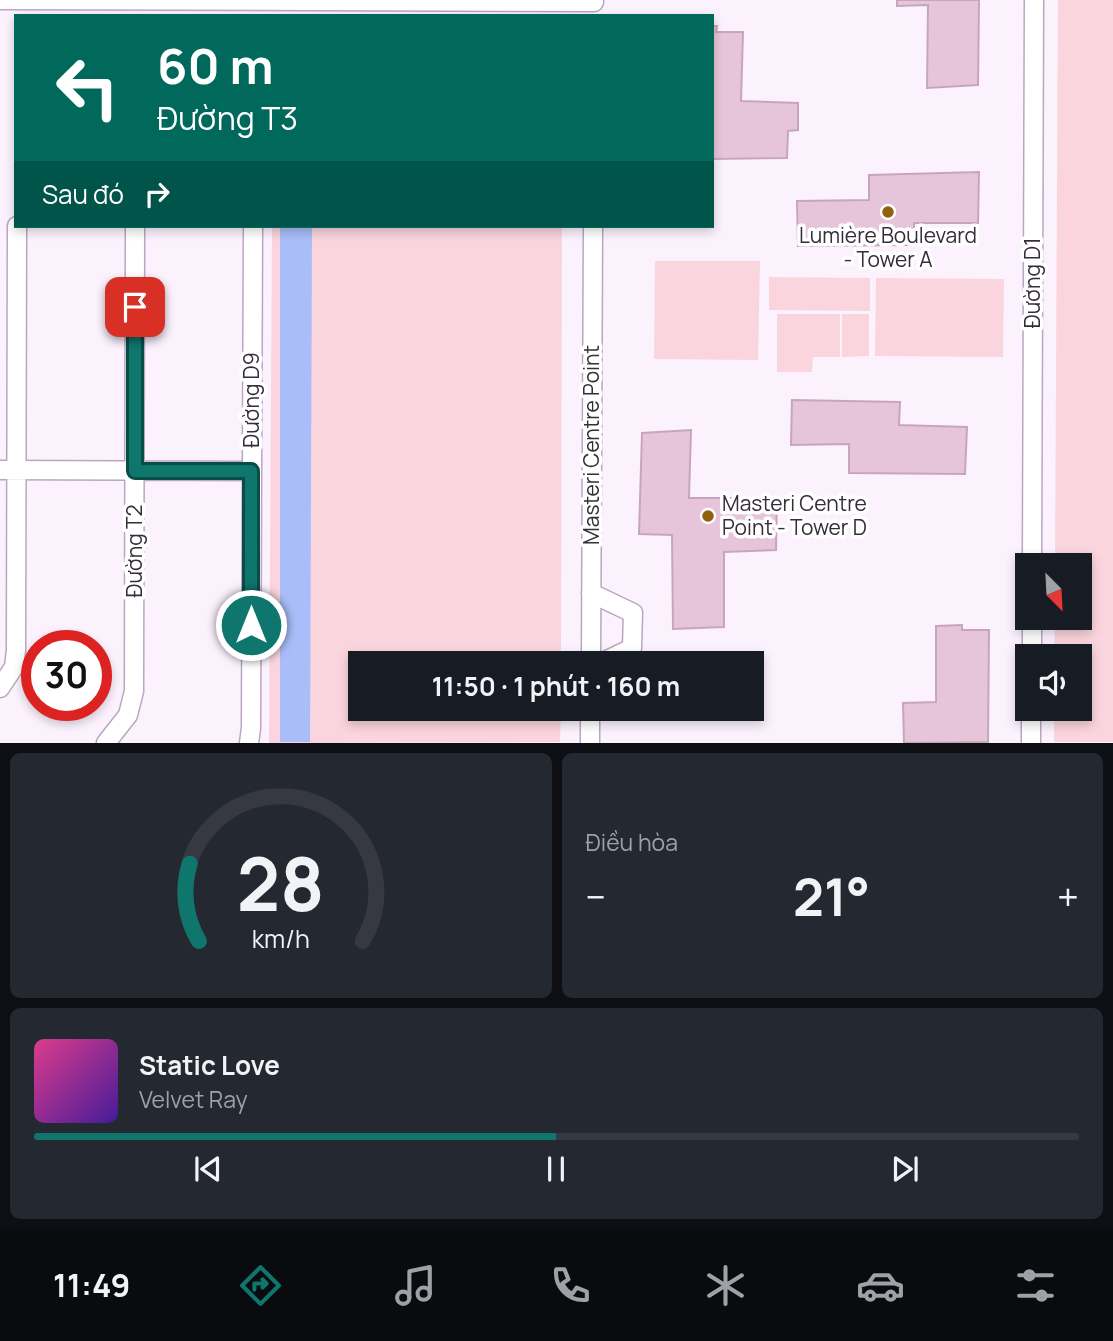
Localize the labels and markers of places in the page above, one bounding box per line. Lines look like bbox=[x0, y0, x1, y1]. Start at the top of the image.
marker: Lumière Boulevard - Tower A bbox=[880, 204, 896, 220]
place label: Lumière Boulevard - Tower A bbox=[799, 221, 977, 273]
pin bbox=[105, 277, 165, 337]
place label: Masteri Centre Point - Tower D bbox=[722, 489, 867, 541]
marker: Masteri Centre Point - Tower D bbox=[700, 508, 716, 524]

